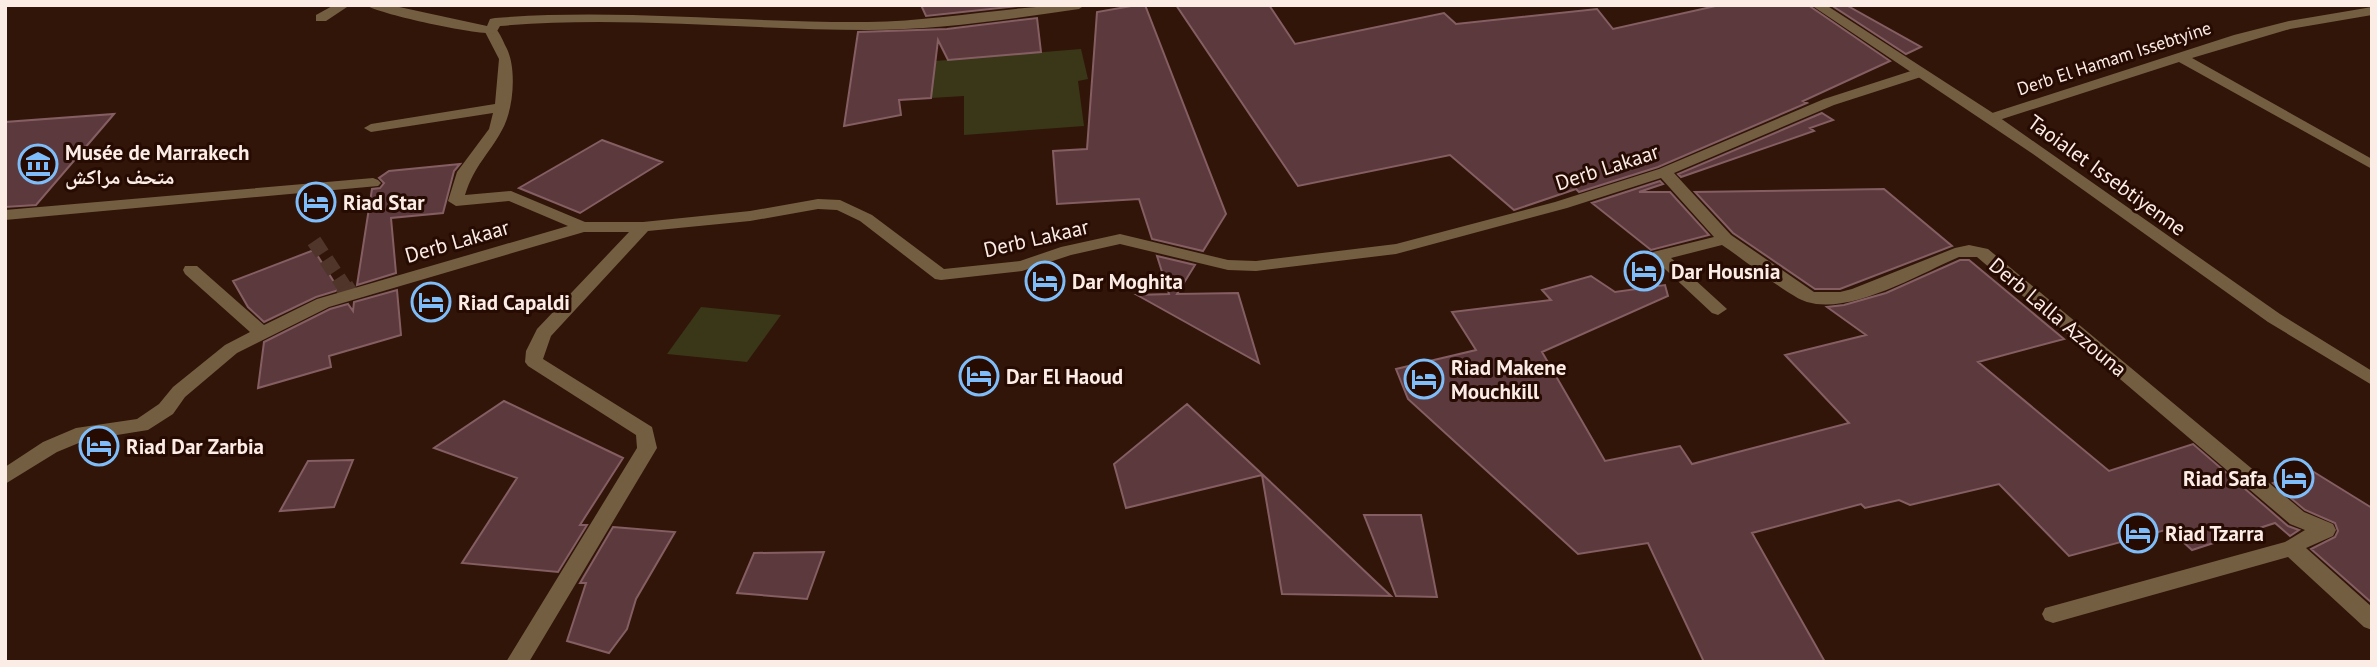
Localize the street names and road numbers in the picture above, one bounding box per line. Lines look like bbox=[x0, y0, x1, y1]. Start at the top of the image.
street label: Derb El Hamam Issebtyine bbox=[2014, 16, 2214, 100]
street label: Taoialet Issebtiyenne bbox=[2023, 109, 2191, 241]
street label: Derb Lakaar bbox=[1552, 138, 1662, 196]
street label: Derb Lakaar bbox=[402, 213, 512, 269]
street label: Derb Lakaar bbox=[981, 213, 1091, 263]
street label: Derb Lalla Azzouna bbox=[1984, 251, 2132, 383]

